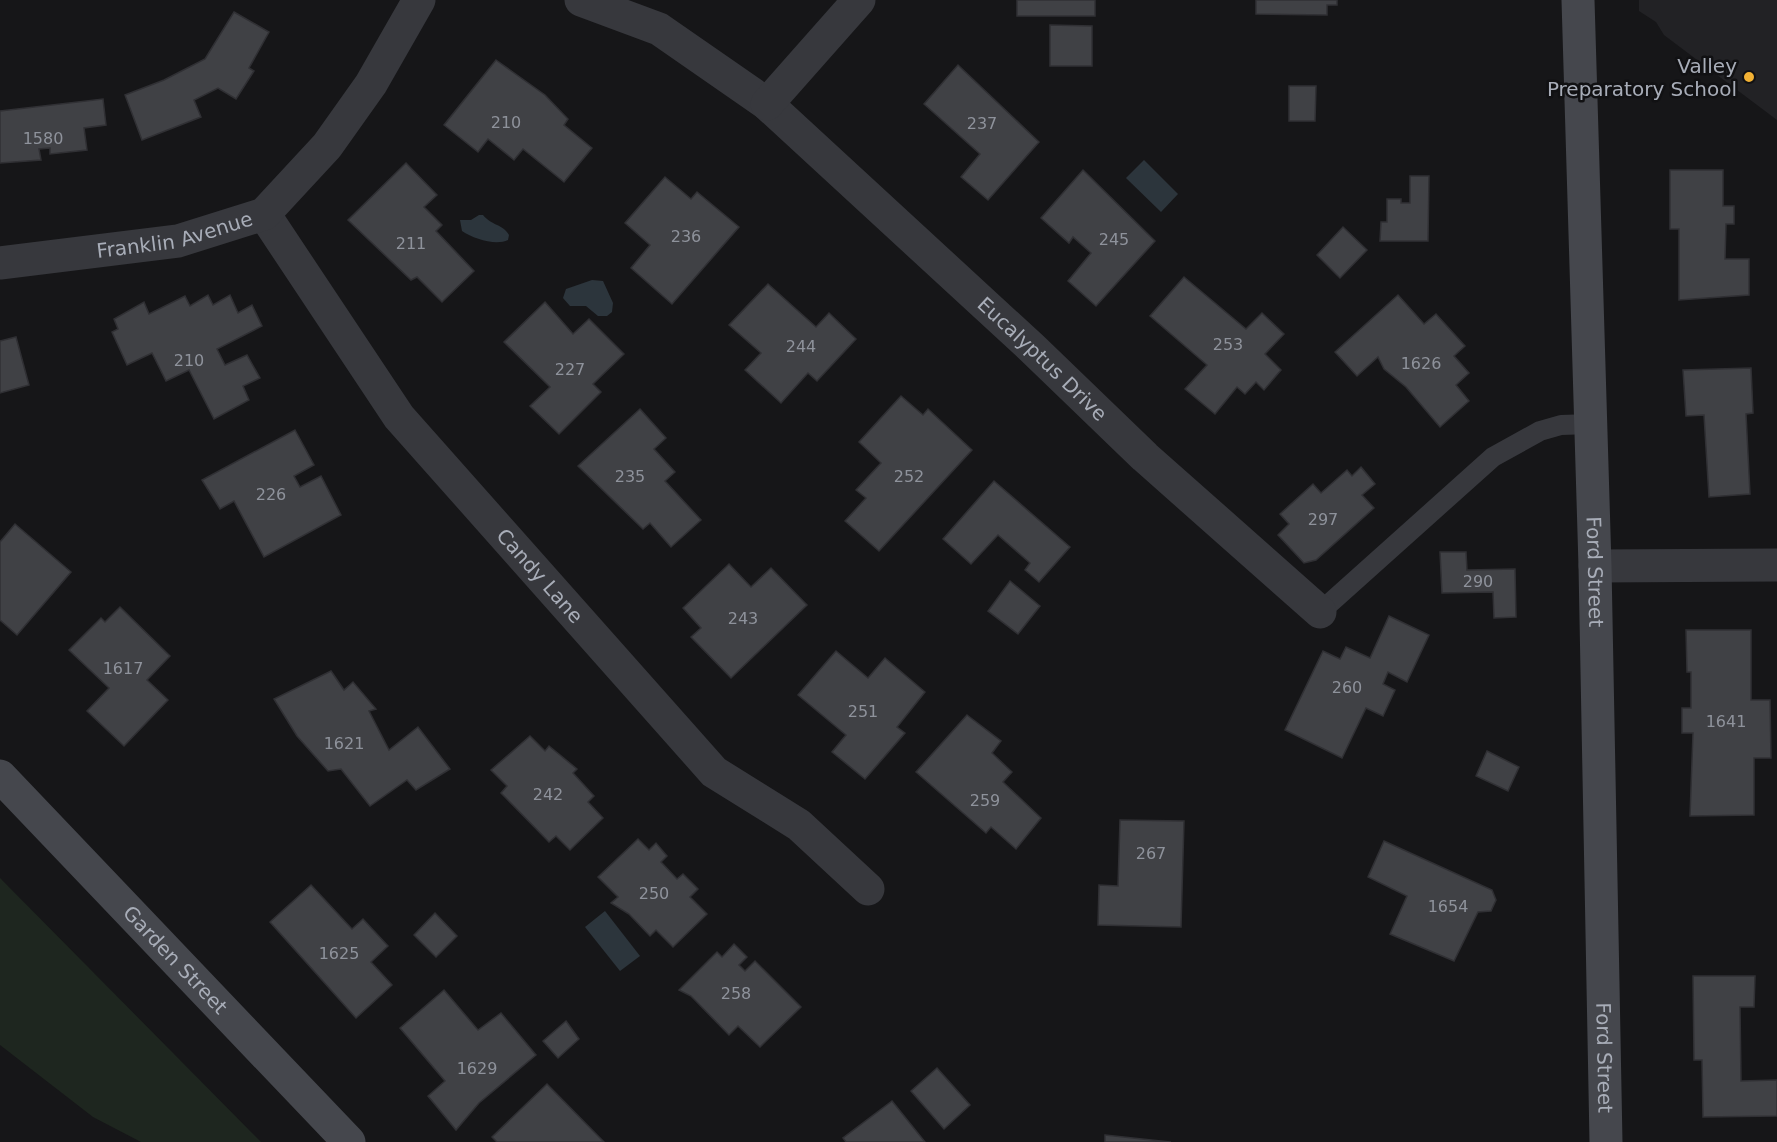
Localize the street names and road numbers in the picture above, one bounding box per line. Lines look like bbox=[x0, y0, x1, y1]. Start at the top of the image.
street label: Franklin Avenue bbox=[95, 206, 255, 263]
street label: Eucalyptus Drive bbox=[973, 292, 1112, 426]
street label: Ford Street bbox=[1582, 516, 1608, 628]
street label: Candy Lane bbox=[492, 524, 588, 628]
street label: Garden Street bbox=[118, 901, 233, 1019]
street label: Ford Street bbox=[1591, 1002, 1617, 1113]

